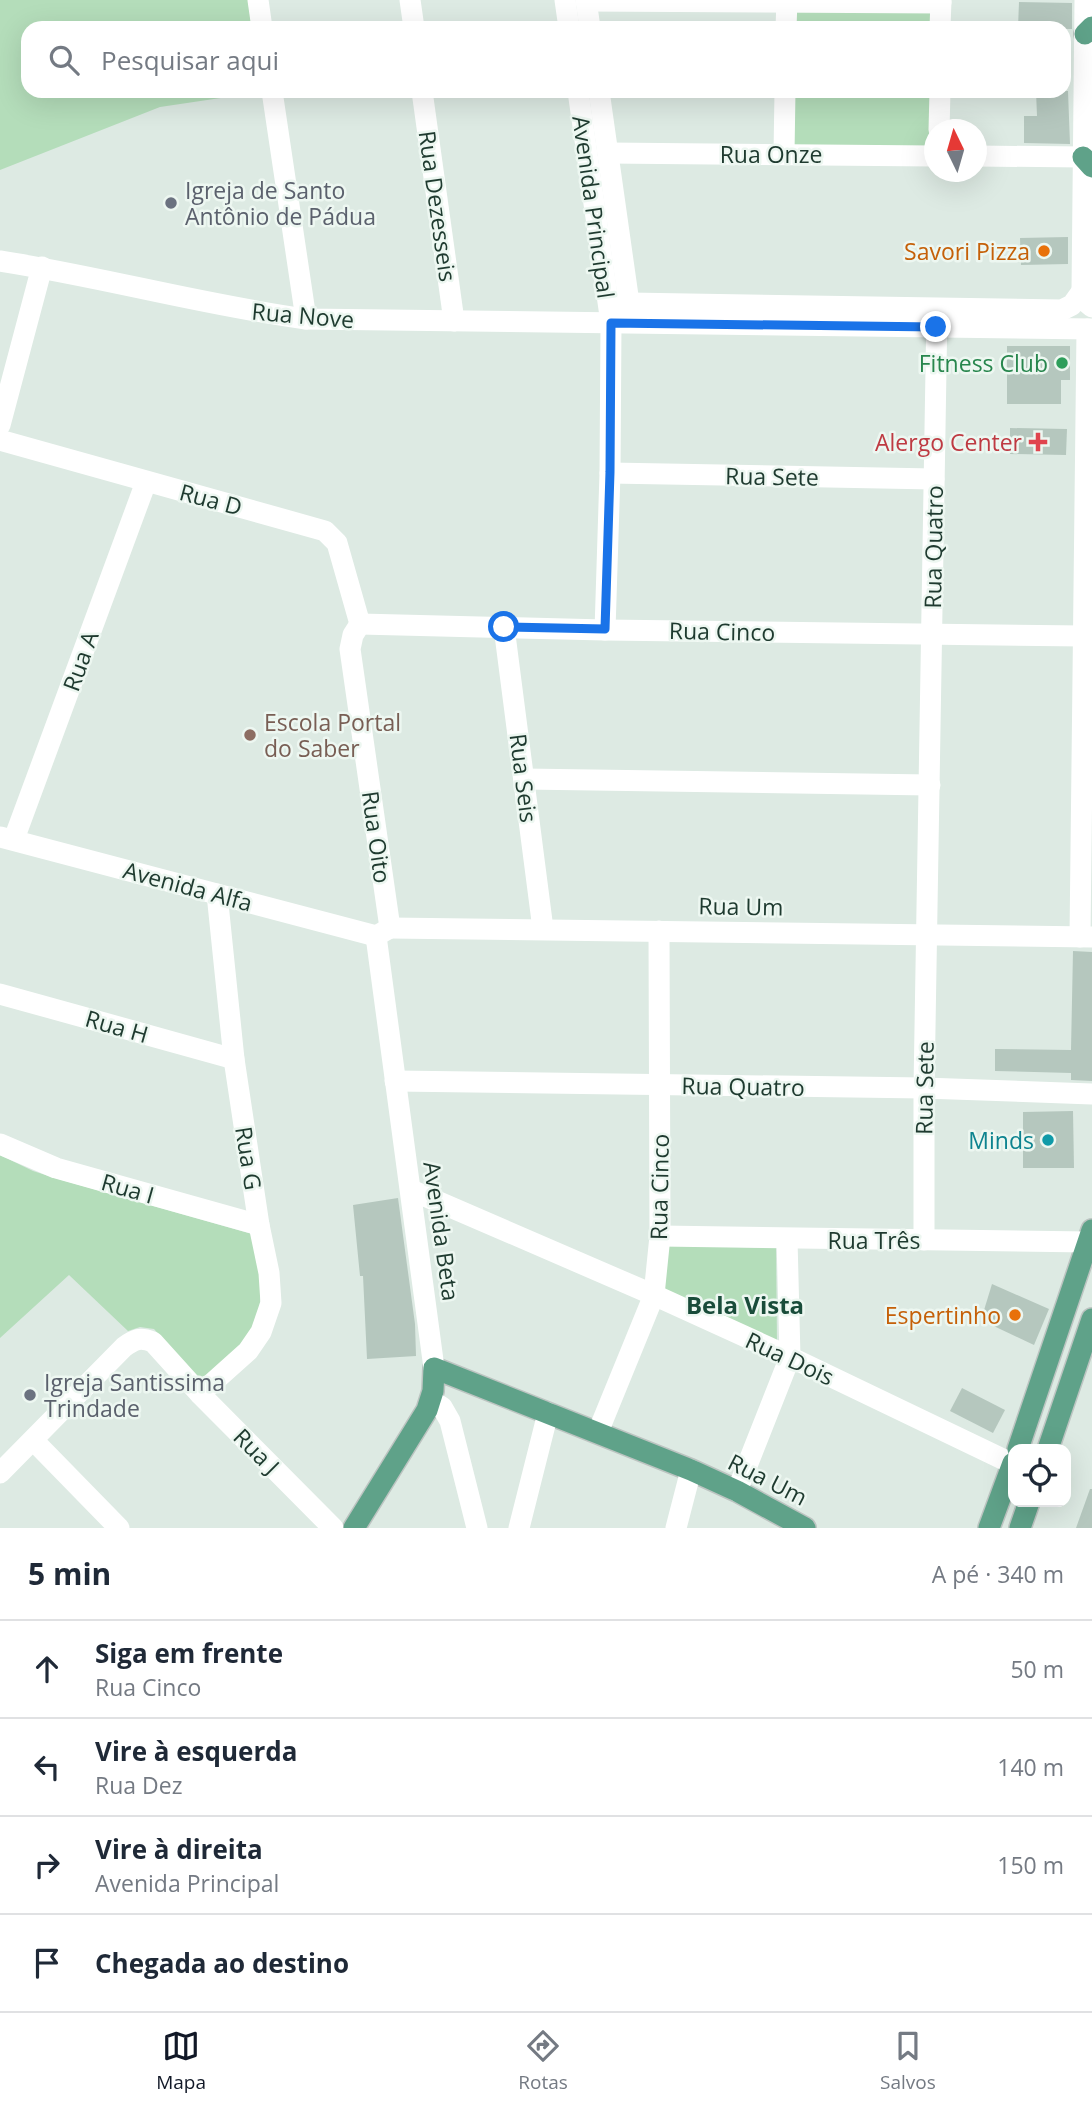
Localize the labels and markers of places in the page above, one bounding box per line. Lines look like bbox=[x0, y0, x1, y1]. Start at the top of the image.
place label: Igreja de Santo Antônio de Pádua bbox=[185, 174, 376, 232]
marker: Igreja de Santo Antônio de Pádua bbox=[163, 195, 179, 211]
place label: Savori Pizza bbox=[904, 235, 1030, 267]
marker: Savori Pizza bbox=[1036, 243, 1052, 259]
place label: Fitness Club bbox=[919, 347, 1048, 379]
marker: Fitness Club bbox=[1054, 355, 1070, 371]
place label: Alergo Center bbox=[875, 426, 1023, 458]
marker: Alergo Center bbox=[1028, 432, 1048, 452]
place label: Escola Portal do Saber bbox=[264, 706, 401, 764]
marker: Escola Portal do Saber bbox=[242, 727, 258, 743]
place label: Minds bbox=[968, 1124, 1034, 1156]
marker: Minds bbox=[1040, 1132, 1056, 1148]
place label: Espertinho bbox=[885, 1299, 1001, 1331]
marker: Espertinho bbox=[1007, 1307, 1023, 1323]
place label: Igreja Santissima Trindade bbox=[44, 1366, 225, 1424]
marker: Igreja Santissima Trindade bbox=[22, 1387, 38, 1403]

